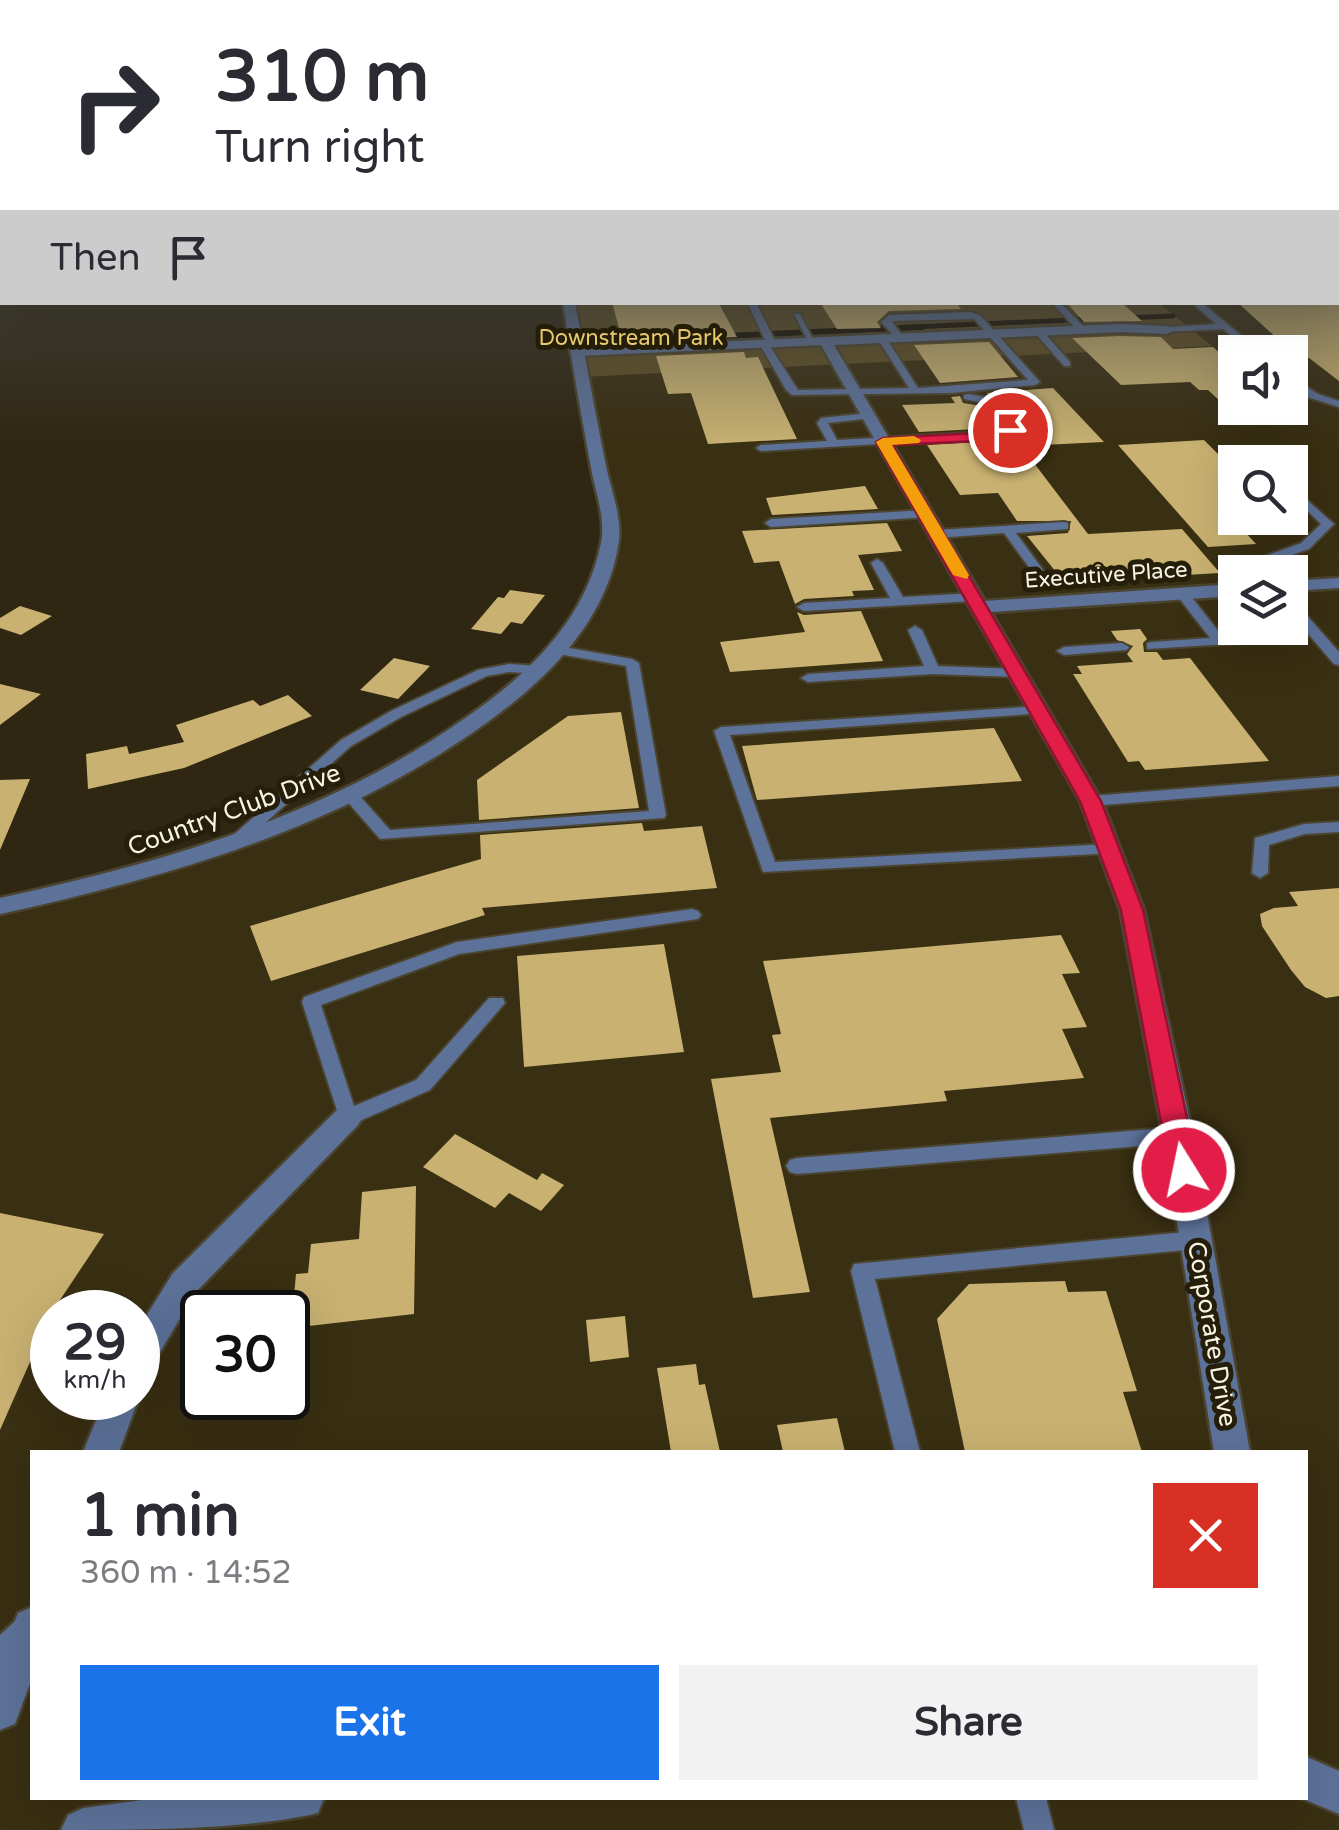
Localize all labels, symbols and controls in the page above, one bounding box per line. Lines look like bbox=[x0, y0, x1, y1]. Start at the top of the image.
text: 310 m bbox=[215, 36, 429, 120]
icon: right bbox=[50, 40, 180, 170]
text: Turn right bbox=[215, 121, 424, 175]
icon: arrive bbox=[161, 230, 216, 285]
text: Then bbox=[50, 235, 141, 281]
park label: Downstream Park bbox=[539, 325, 723, 351]
map controls bbox=[1218, 335, 1308, 645]
button: sound bbox=[1218, 335, 1308, 425]
pin bbox=[968, 388, 1053, 473]
icon: arrive bbox=[983, 403, 1038, 458]
button: search bbox=[1218, 445, 1308, 535]
button: layers bbox=[1218, 555, 1308, 645]
street label: Executive Place bbox=[1024, 556, 1188, 594]
street label: Country Club Drive bbox=[124, 758, 344, 862]
position arrow bbox=[1132, 1118, 1236, 1222]
street label: Corporate Drive bbox=[1181, 1239, 1243, 1429]
speed limit sign: 30 bbox=[180, 1290, 310, 1420]
text: 29 bbox=[64, 1313, 126, 1373]
text: km/h bbox=[64, 1365, 126, 1395]
text: 1 min bbox=[80, 1480, 240, 1552]
button: close bbox=[1153, 1483, 1258, 1588]
text: 360 m · 14:52 bbox=[80, 1554, 292, 1592]
button: Exit bbox=[80, 1665, 659, 1780]
button: Share bbox=[679, 1665, 1258, 1780]

